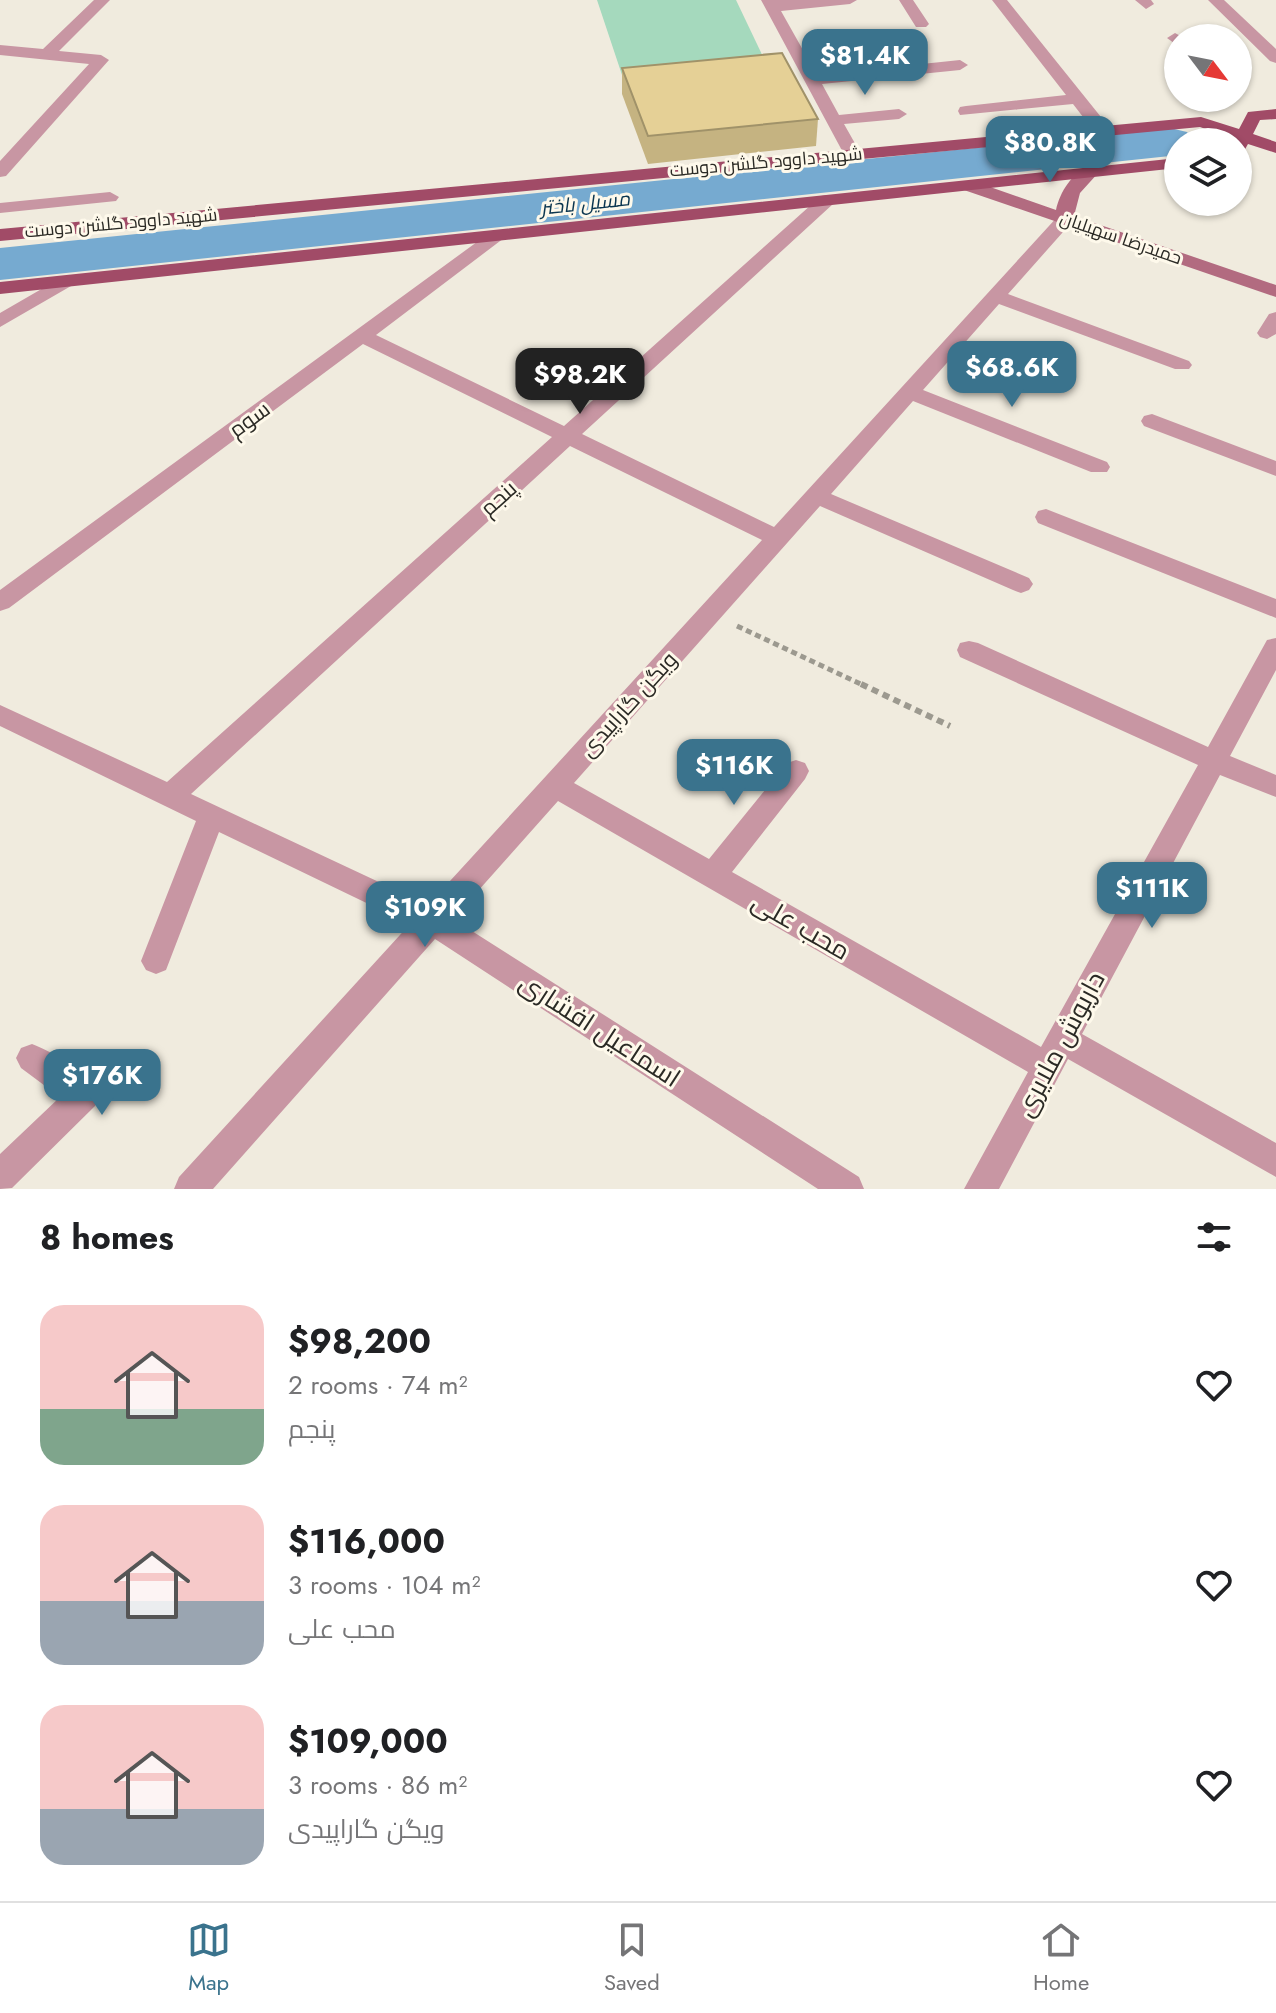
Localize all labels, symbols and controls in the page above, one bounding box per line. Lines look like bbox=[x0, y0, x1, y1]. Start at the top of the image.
north arrow bbox=[1164, 24, 1252, 112]
map controls bbox=[1164, 24, 1252, 216]
pin: $81.4K bbox=[800, 29, 930, 97]
text: $81.4K bbox=[820, 36, 910, 74]
pin: $80.8K bbox=[985, 116, 1115, 184]
text: $80.8K bbox=[1004, 123, 1096, 161]
button: layers bbox=[1164, 128, 1252, 216]
street label: شهید داوود گلشن دوست bbox=[669, 141, 863, 183]
water label: مسیل باختر bbox=[536, 184, 633, 223]
street label: شهید داوود گلشن دوست bbox=[24, 202, 218, 244]
street label: حمیدرضا سهیلیان bbox=[1057, 205, 1185, 271]
pin: $68.6K bbox=[947, 341, 1077, 409]
pin: $98.2K bbox=[515, 348, 645, 416]
text: $68.6K bbox=[965, 348, 1059, 386]
text: $98.2K bbox=[533, 355, 627, 393]
street label: سوم bbox=[222, 393, 276, 445]
street label: پنجم bbox=[472, 473, 524, 523]
street label: ویگن گاراپیدی bbox=[572, 644, 684, 764]
pin: $116K bbox=[678, 739, 790, 807]
text: $116K bbox=[695, 746, 773, 784]
pin: $111K bbox=[1096, 862, 1208, 930]
text: $111K bbox=[1115, 869, 1189, 907]
pin: $109K bbox=[369, 881, 481, 949]
street label: محب علی bbox=[745, 883, 857, 969]
text: $109K bbox=[384, 888, 466, 926]
street label: اسماعیل افشاری bbox=[512, 964, 688, 1096]
street label: داریوش ملایری bbox=[1006, 965, 1114, 1123]
pin: $176K bbox=[46, 1049, 158, 1117]
text: $176K bbox=[62, 1056, 142, 1094]
text: 8 homes bbox=[40, 1213, 174, 1262]
icon: filters bbox=[1192, 1215, 1236, 1259]
text: $98,200 bbox=[288, 1317, 431, 1366]
icon: home bbox=[104, 1337, 200, 1433]
icon: heart bbox=[1192, 1363, 1236, 1407]
text: 2 rooms · 74 m² bbox=[288, 1366, 468, 1404]
text: پنجم bbox=[288, 1410, 335, 1448]
text: $116,000 bbox=[288, 1517, 445, 1566]
icon: home bbox=[104, 1537, 200, 1633]
icon: heart bbox=[1192, 1563, 1236, 1607]
text: 3 rooms · 104 m² bbox=[288, 1566, 481, 1604]
text: محب علی bbox=[288, 1610, 396, 1648]
text: $109,000 bbox=[288, 1717, 448, 1766]
icon: home bbox=[104, 1737, 200, 1833]
icon: heart bbox=[1192, 1763, 1236, 1807]
text: 3 rooms · 86 m² bbox=[288, 1766, 467, 1804]
text: ویگن گاراپیدی bbox=[288, 1810, 444, 1848]
tab: Map bbox=[187, 1918, 231, 1998]
tab: Saved bbox=[604, 1918, 660, 1998]
tab: Home bbox=[1033, 1918, 1089, 1998]

